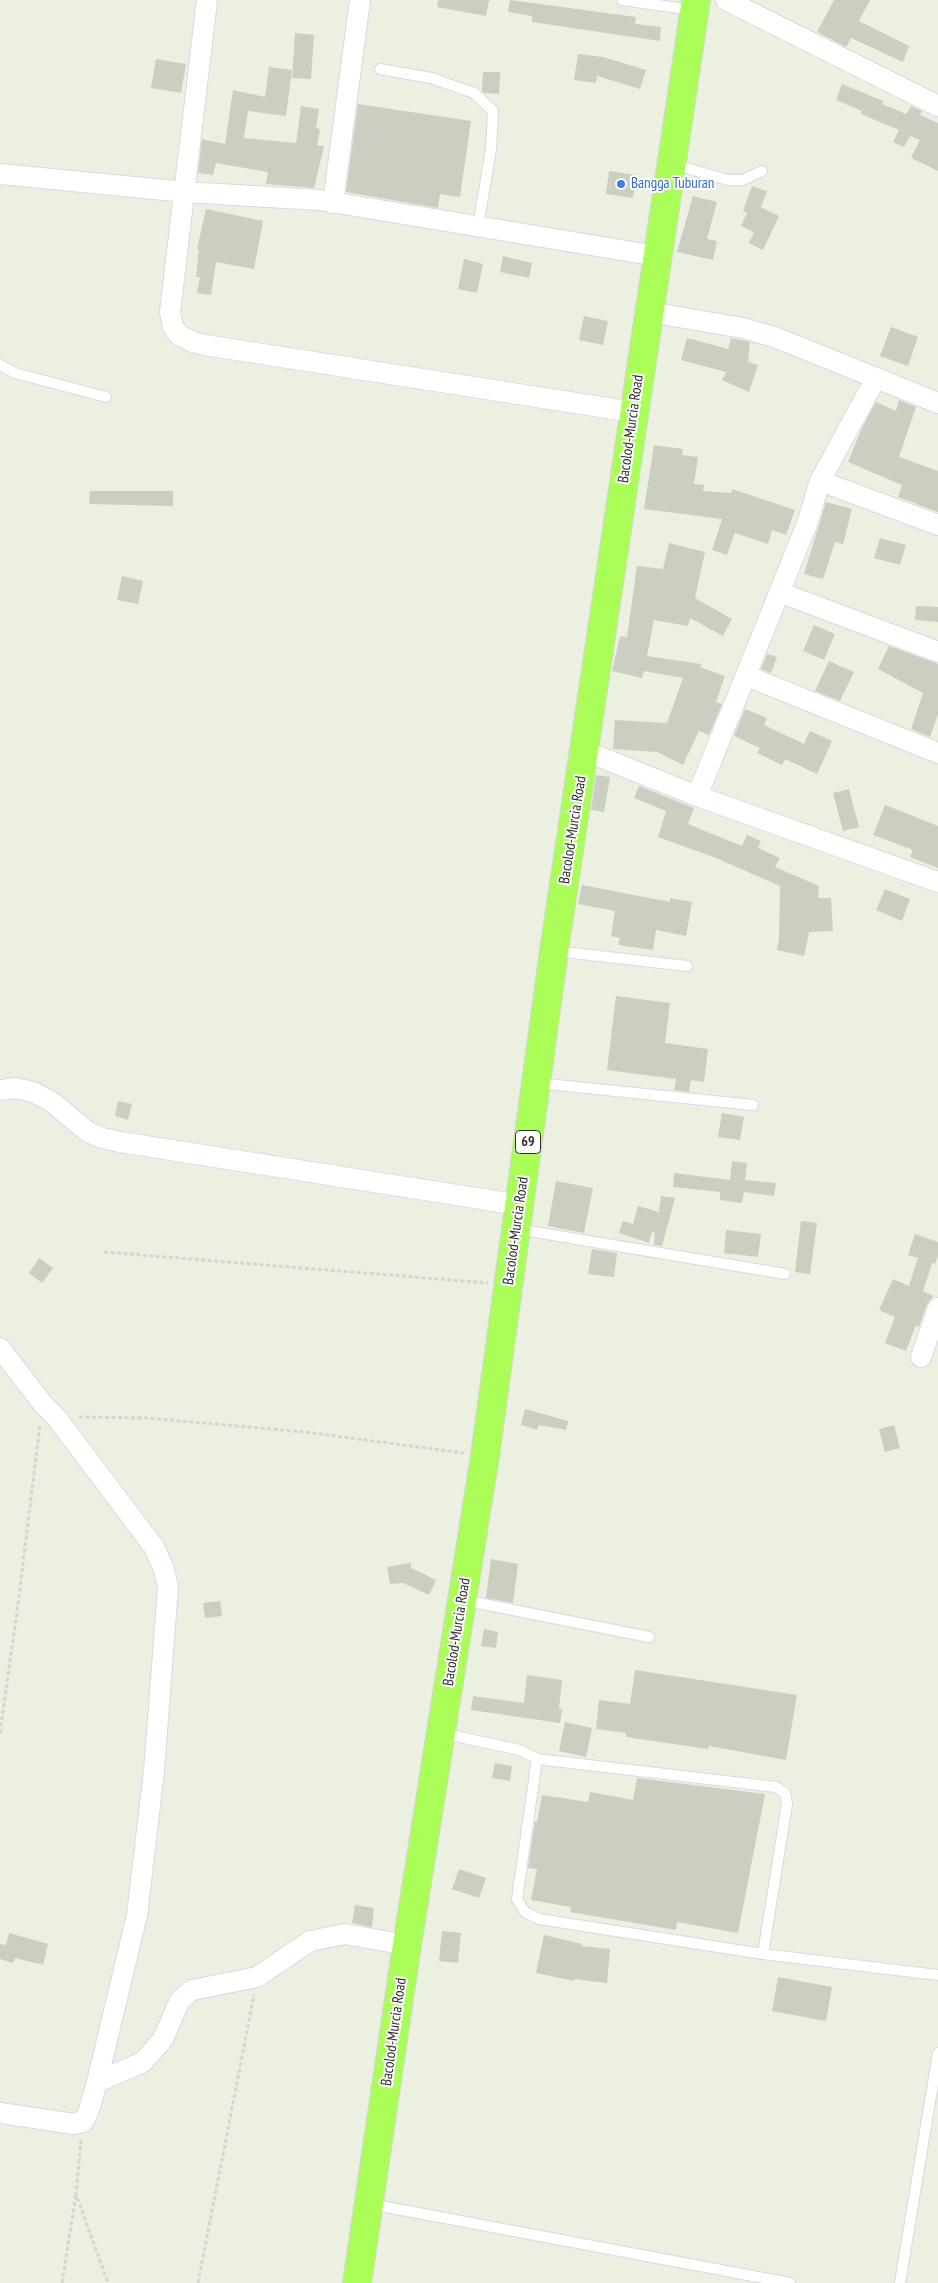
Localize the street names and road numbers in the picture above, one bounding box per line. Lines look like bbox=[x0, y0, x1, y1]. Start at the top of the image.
street label: Bacolod-Murcia Road bbox=[615, 374, 647, 484]
street label: Bacolod-Murcia Road bbox=[556, 775, 590, 885]
road number: 69 bbox=[516, 1130, 540, 1154]
street label: Bacolod-Murcia Road bbox=[500, 1176, 532, 1286]
street label: Bacolod-Murcia Road bbox=[440, 1577, 474, 1687]
street label: Bacolod-Murcia Road bbox=[378, 1977, 410, 2087]

